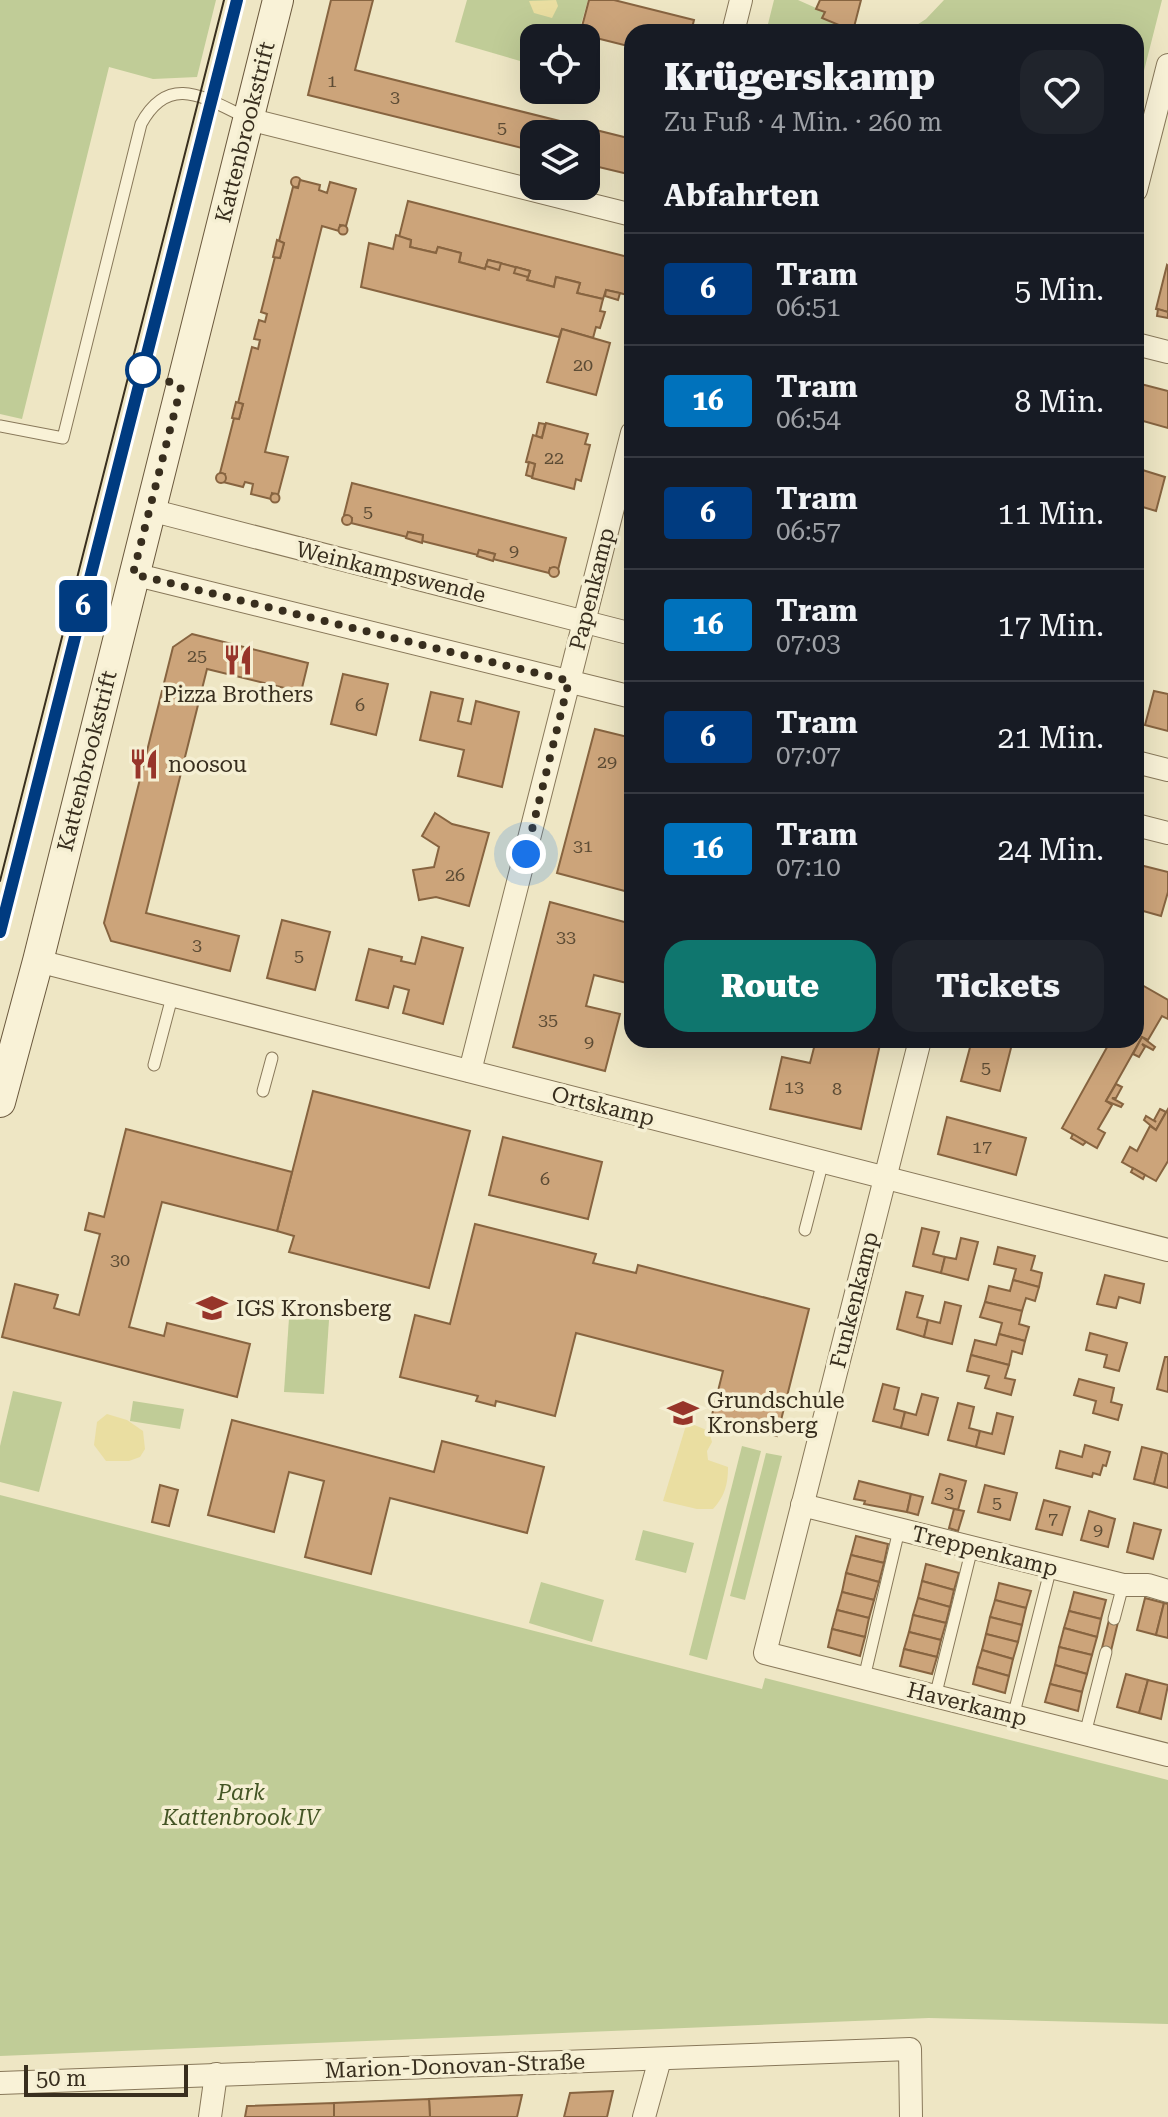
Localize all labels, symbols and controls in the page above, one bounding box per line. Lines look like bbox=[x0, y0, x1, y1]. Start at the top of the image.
map controls bbox=[520, 24, 600, 200]
button: locate bbox=[520, 24, 600, 104]
street label: Kattenbrookstrift bbox=[210, 39, 280, 225]
button: heart bbox=[1020, 50, 1104, 134]
text: Krügerskamp bbox=[664, 55, 935, 99]
house number: 1 bbox=[327, 70, 337, 91]
house number: 3 bbox=[390, 86, 400, 107]
text: Zu Fuß · 4 Min. · 260 m bbox=[664, 107, 942, 137]
house number: 5 bbox=[497, 117, 507, 138]
button: layers bbox=[520, 120, 600, 200]
text: Abfahrten bbox=[664, 178, 819, 213]
text: Tram bbox=[776, 257, 858, 292]
text: 6 bbox=[700, 272, 716, 305]
text: 5 Min. bbox=[1014, 272, 1104, 307]
text: 06:51 bbox=[776, 292, 841, 322]
unlabelled marker bbox=[126, 353, 160, 387]
house number: 20 bbox=[573, 354, 593, 375]
text: Tram bbox=[776, 369, 858, 404]
text: 16 bbox=[692, 384, 724, 417]
text: 8 Min. bbox=[1014, 384, 1104, 419]
text: 06:54 bbox=[776, 404, 841, 434]
house number: 22 bbox=[544, 447, 564, 468]
text: Tram bbox=[776, 481, 858, 516]
text: 6 bbox=[700, 496, 716, 529]
text: 11 Min. bbox=[998, 496, 1104, 531]
house number: 5 bbox=[363, 501, 373, 522]
text: 06:57 bbox=[776, 516, 841, 546]
street label: Papenkamp bbox=[565, 525, 619, 653]
street label: Weinkampswende bbox=[294, 536, 488, 608]
house number: 9 bbox=[509, 540, 519, 561]
line badge: 6 bbox=[57, 580, 109, 632]
text: 6 bbox=[75, 589, 91, 622]
text: Tram bbox=[776, 593, 858, 628]
text: 16 bbox=[692, 608, 724, 641]
text: 17 Min. bbox=[998, 608, 1104, 643]
text: 07:03 bbox=[776, 628, 841, 658]
restaurant icon: Pizza Brothers bbox=[221, 643, 255, 677]
house number: 25 bbox=[187, 645, 207, 666]
street label: Kattenbrookstrift bbox=[52, 668, 122, 854]
place label: Pizza Brothers bbox=[163, 682, 313, 707]
house number: 6 bbox=[355, 694, 365, 715]
text: Tram bbox=[776, 705, 858, 740]
text: 6 bbox=[700, 720, 716, 753]
text: 21 Min. bbox=[998, 720, 1104, 755]
text: 07:07 bbox=[776, 740, 841, 770]
restaurant icon: noosou bbox=[127, 747, 161, 781]
house number: 29 bbox=[597, 751, 617, 772]
place label: noosou bbox=[168, 752, 247, 777]
text: Tram bbox=[776, 817, 858, 852]
text: 16 bbox=[692, 832, 724, 865]
text: 24 Min. bbox=[998, 832, 1104, 867]
your location bbox=[506, 834, 546, 874]
house number: 31 bbox=[573, 835, 593, 856]
text: 07:10 bbox=[776, 852, 841, 882]
house number: 26 bbox=[445, 864, 465, 885]
house number: 33 bbox=[556, 926, 576, 947]
house number: 3 bbox=[192, 934, 202, 955]
button: Route bbox=[664, 940, 876, 1032]
button: Tickets bbox=[892, 940, 1104, 1032]
house number: 5 bbox=[294, 945, 304, 966]
house number: 35 bbox=[538, 1009, 558, 1030]
house number: 9 bbox=[584, 1031, 594, 1052]
house number: 5 bbox=[981, 1057, 991, 1078]
house number: 13 bbox=[784, 1076, 804, 1097]
house number: 8 bbox=[832, 1078, 842, 1099]
street label: Ortskamp bbox=[549, 1081, 657, 1131]
house number: 17 bbox=[972, 1136, 992, 1157]
house number: 6 bbox=[540, 1168, 550, 1189]
street label: Funkenkamp bbox=[825, 1229, 883, 1371]
house number: 30 bbox=[110, 1249, 130, 1270]
school or university icon: IGS Kronsberg bbox=[195, 1291, 229, 1325]
place label: IGS Kronsberg bbox=[236, 1296, 392, 1321]
place label: Grundschule Kronsberg bbox=[707, 1388, 845, 1438]
school or university icon: Grundschule Kronsberg bbox=[666, 1396, 700, 1430]
house number: 3 bbox=[944, 1482, 954, 1503]
house number: 5 bbox=[992, 1492, 1002, 1513]
house number: 7 bbox=[1048, 1508, 1058, 1529]
house number: 9 bbox=[1093, 1519, 1103, 1540]
street label: Treppenkamp bbox=[909, 1521, 1061, 1581]
street label: Haverkamp bbox=[905, 1677, 1029, 1731]
park label: Park Kattenbrook IV bbox=[161, 1780, 321, 1830]
street label: Marion-Donovan-Straße bbox=[324, 2049, 586, 2083]
scale bar bbox=[24, 2061, 188, 2097]
text: 50 m bbox=[36, 2066, 86, 2091]

